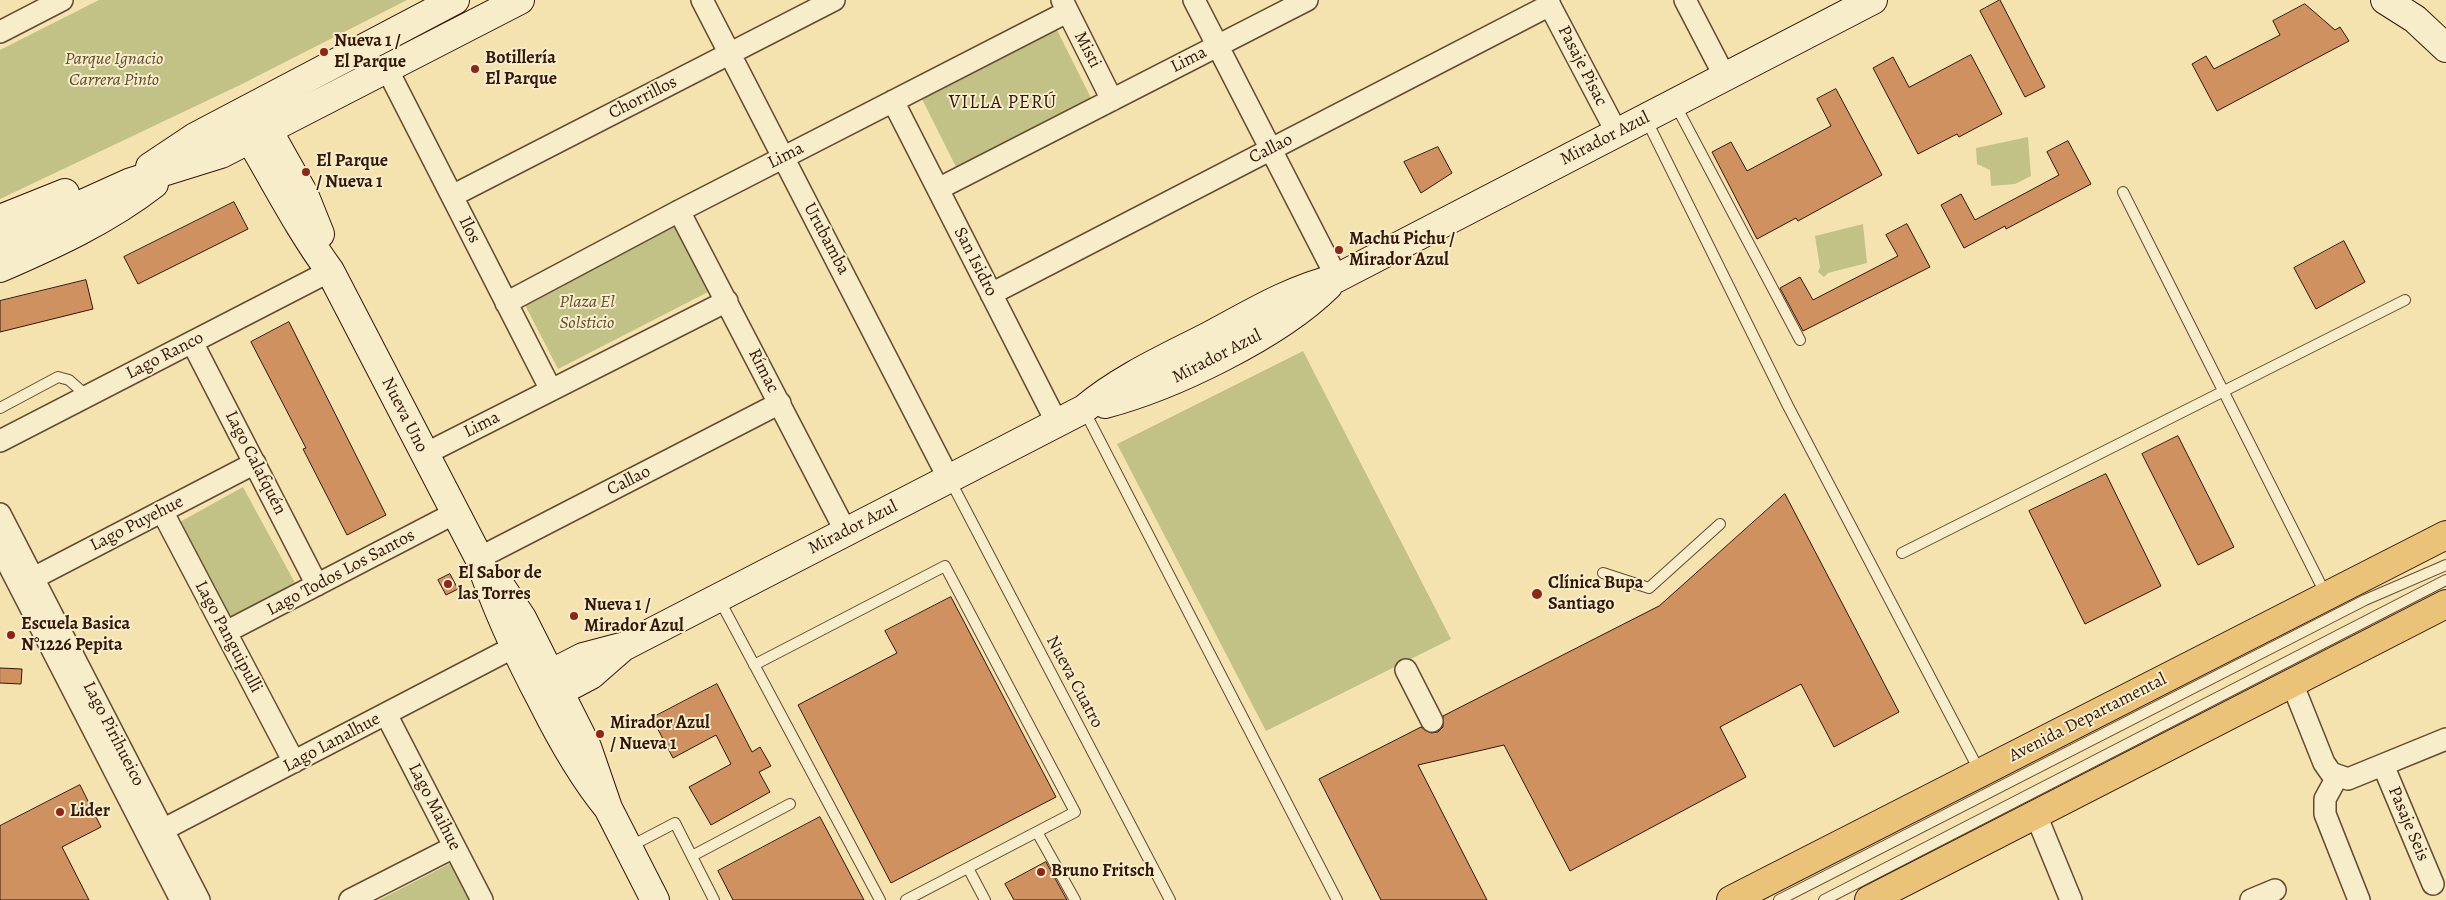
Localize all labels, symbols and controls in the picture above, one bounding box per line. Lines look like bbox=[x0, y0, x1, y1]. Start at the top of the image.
street label: Pasaje Pisac bbox=[1552, 22, 1612, 110]
street label: Misti bbox=[1069, 28, 1105, 72]
place label: Nueva 1 / El Parque bbox=[334, 31, 406, 74]
street label: Lima bbox=[1167, 42, 1211, 78]
marker: Nueva 1 / El Parque bbox=[318, 46, 330, 58]
place label: Botillería El Parque bbox=[485, 48, 557, 90]
park label: Parque Ignacio Carrera Pinto bbox=[65, 49, 163, 92]
marker: Botillería El Parque bbox=[469, 63, 481, 75]
street label: Chorrillos bbox=[605, 72, 681, 124]
district label: VILLA PERÚ bbox=[947, 92, 1059, 114]
street label: Mirador Azul bbox=[1557, 107, 1653, 171]
street label: Callao bbox=[1246, 129, 1296, 169]
street label: Lima bbox=[764, 138, 808, 174]
place label: El Parque / Nueva 1 bbox=[316, 151, 388, 193]
marker: El Parque / Nueva 1 bbox=[300, 166, 312, 178]
street label: Urubamba bbox=[798, 199, 854, 279]
street label: Ilos bbox=[453, 213, 485, 247]
street label: San Isidro bbox=[948, 224, 1002, 300]
place label: Machu Pichu / Mirador Azul bbox=[1349, 229, 1455, 272]
marker: Machu Pichu / Mirador Azul bbox=[1333, 244, 1345, 256]
park label: Plaza El Solsticio bbox=[559, 292, 615, 334]
street label: Mirador Azul bbox=[1169, 325, 1265, 389]
street label: Lago Ranco bbox=[123, 327, 207, 385]
street label: Rímac bbox=[743, 345, 783, 397]
street label: Nueva Uno bbox=[376, 374, 432, 456]
street label: Lago Calafquén bbox=[219, 407, 291, 519]
street label: Lima bbox=[460, 407, 504, 443]
street label: Callao bbox=[604, 461, 654, 501]
street label: Lago Puyehue bbox=[87, 491, 187, 557]
street label: Mirador Azul bbox=[805, 496, 901, 560]
street label: Lago Todos Los Santos bbox=[263, 525, 419, 621]
place label: El Sabor de las Torres bbox=[458, 563, 542, 606]
place label: Clínica Bupa Santiago bbox=[1548, 573, 1643, 616]
street label: Lago Panguipulli bbox=[189, 577, 267, 697]
marker: El Sabor de las Torres bbox=[442, 578, 454, 590]
marker: Clínica Bupa Santiago bbox=[1530, 587, 1544, 601]
place label: Nueva 1 / Mirador Azul bbox=[584, 595, 684, 638]
marker: Nueva 1 / Mirador Azul bbox=[568, 610, 580, 622]
place label: Escuela Basica N°1226 Pepita bbox=[21, 614, 130, 656]
marker: Escuela Basica N°1226 Pepita bbox=[5, 629, 17, 641]
street label: Nueva Cuatro bbox=[1041, 632, 1107, 732]
street label: Avenida Departamental bbox=[2006, 669, 2170, 767]
street label: Lago Pirihueico bbox=[77, 678, 149, 790]
street label: Lago Lanalhue bbox=[280, 708, 384, 778]
place label: Mirador Azul / Nueva 1 bbox=[610, 713, 710, 756]
marker: Mirador Azul / Nueva 1 bbox=[594, 728, 606, 740]
street label: Lago Maihue bbox=[403, 760, 465, 854]
street label: Pasaje Seis bbox=[2383, 783, 2433, 865]
place label: Lider bbox=[70, 801, 110, 823]
marker: Lider bbox=[54, 806, 66, 818]
place label: Bruno Fritsch bbox=[1051, 861, 1155, 883]
marker: Bruno Fritsch bbox=[1035, 866, 1047, 878]

